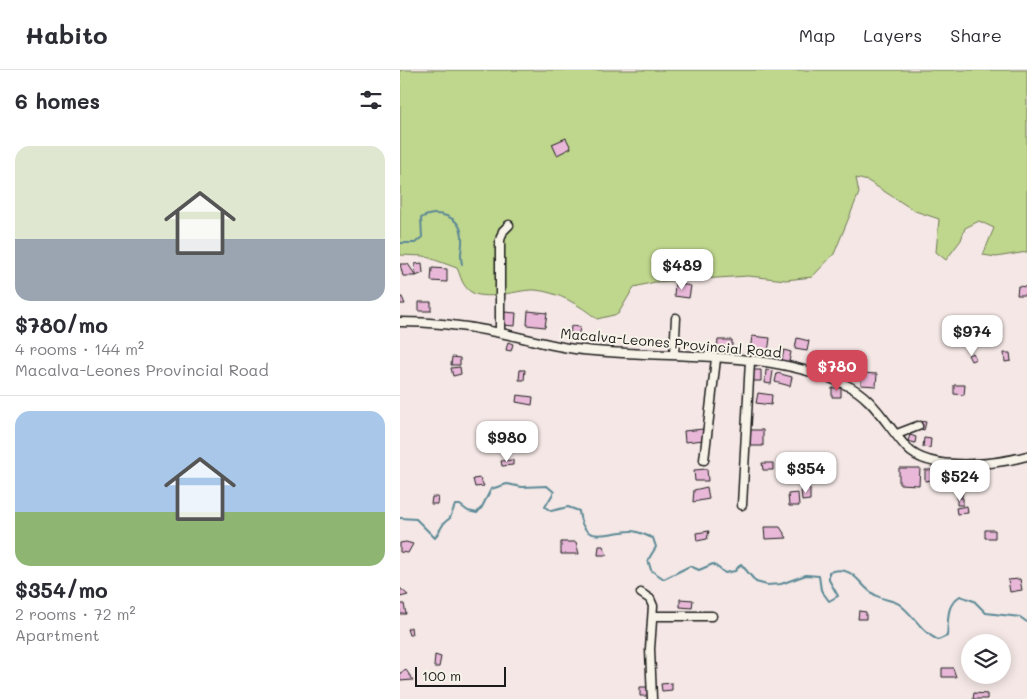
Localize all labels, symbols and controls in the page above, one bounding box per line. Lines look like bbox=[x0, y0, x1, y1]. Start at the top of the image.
text: Habito bbox=[25, 19, 108, 50]
text: Map bbox=[799, 23, 835, 47]
text: Layers bbox=[863, 23, 922, 47]
text: Share bbox=[950, 23, 1002, 47]
icon: filters bbox=[357, 86, 385, 114]
text: 6 homes bbox=[15, 87, 100, 114]
icon: home bbox=[155, 178, 245, 268]
pin: $489 bbox=[652, 248, 712, 291]
text: $489 bbox=[662, 254, 702, 275]
text: $780/mo bbox=[15, 311, 108, 338]
pin: $974 bbox=[942, 314, 1002, 357]
text: $974 bbox=[953, 320, 991, 341]
street label: Macalva-Leones Provincial Road bbox=[560, 323, 783, 362]
text: 4 rooms · 144 m² bbox=[15, 338, 144, 359]
pin: $780 bbox=[807, 350, 867, 392]
text: $780 bbox=[817, 355, 857, 376]
text: Macalva-Leones Provincial Road bbox=[15, 359, 269, 380]
pin: $980 bbox=[477, 420, 537, 463]
text: $980 bbox=[487, 426, 527, 447]
icon: home bbox=[155, 444, 245, 534]
pin: $354 bbox=[776, 452, 836, 494]
text: $354 bbox=[787, 457, 825, 478]
pin: $524 bbox=[930, 460, 990, 502]
text: $524 bbox=[941, 465, 979, 486]
text: $354/mo bbox=[15, 576, 108, 603]
text: 2 rooms · 72 m² bbox=[15, 603, 136, 624]
text: Apartment bbox=[15, 624, 100, 645]
map controls bbox=[961, 634, 1011, 684]
button: layers bbox=[961, 634, 1011, 684]
scale bar bbox=[415, 664, 506, 687]
text: 100 m bbox=[422, 666, 461, 685]

